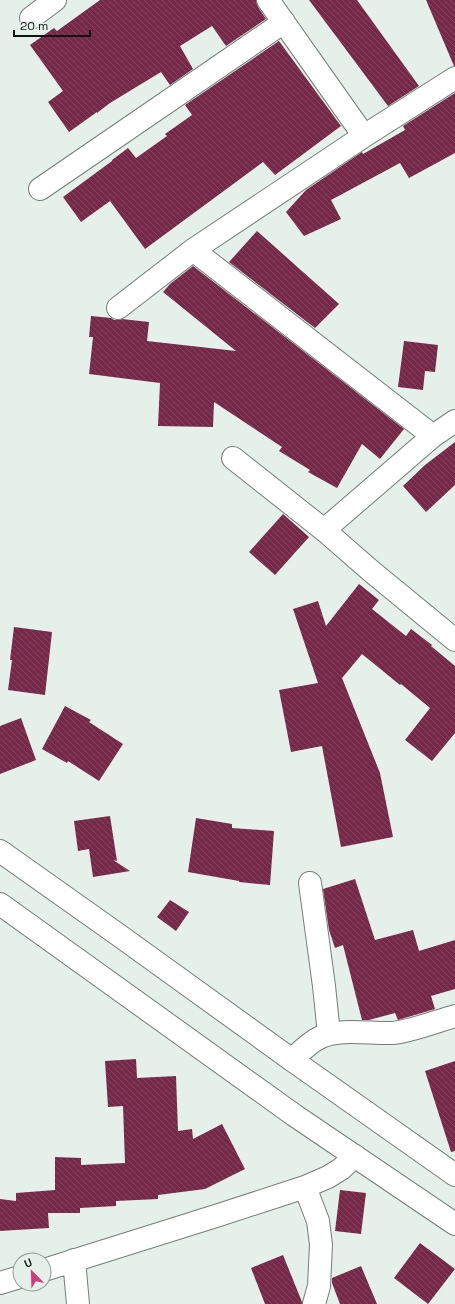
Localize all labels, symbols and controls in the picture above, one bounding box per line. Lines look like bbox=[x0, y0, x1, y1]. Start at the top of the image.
scale bar bbox=[14, 12, 90, 38]
text: 20 m bbox=[20, 18, 48, 34]
north arrow bbox=[12, 1252, 52, 1292]
text: U bbox=[22, 1255, 34, 1271]

